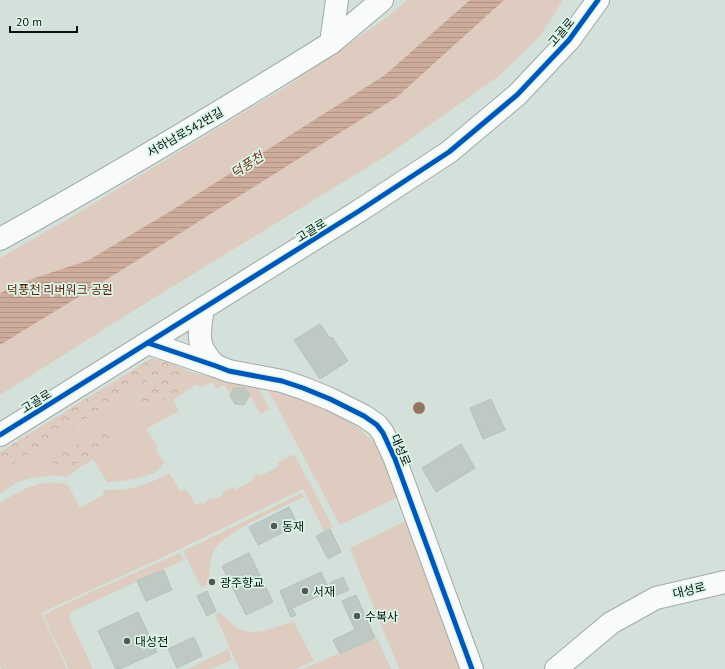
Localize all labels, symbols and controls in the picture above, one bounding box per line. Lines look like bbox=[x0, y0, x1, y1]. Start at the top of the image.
scale bar bbox=[10, 8, 77, 34]
text: 20 m bbox=[16, 14, 42, 29]
street label: 고골로 bbox=[545, 14, 577, 50]
street label: 서하남로542번길 bbox=[144, 104, 226, 160]
water label: 덕풍천 bbox=[227, 148, 268, 182]
street label: 고골로 bbox=[293, 215, 329, 245]
park label: 덕풍천 리버워크 공원 bbox=[7, 282, 113, 297]
street label: 고골로 bbox=[18, 386, 54, 416]
street label: 대성로 bbox=[388, 432, 414, 468]
place label: 동재 bbox=[282, 519, 304, 534]
marker: 동재 bbox=[269, 521, 279, 531]
place label: 광주향교 bbox=[220, 575, 264, 590]
marker: 광주향교 bbox=[207, 577, 217, 587]
street label: 대성로 bbox=[671, 579, 707, 601]
place label: 서재 bbox=[313, 584, 335, 599]
marker: 서재 bbox=[300, 586, 310, 596]
place label: 수복사 bbox=[365, 609, 398, 624]
marker: 수복사 bbox=[352, 611, 362, 621]
place label: 대성전 bbox=[135, 634, 168, 649]
marker: 대성전 bbox=[122, 636, 132, 646]

